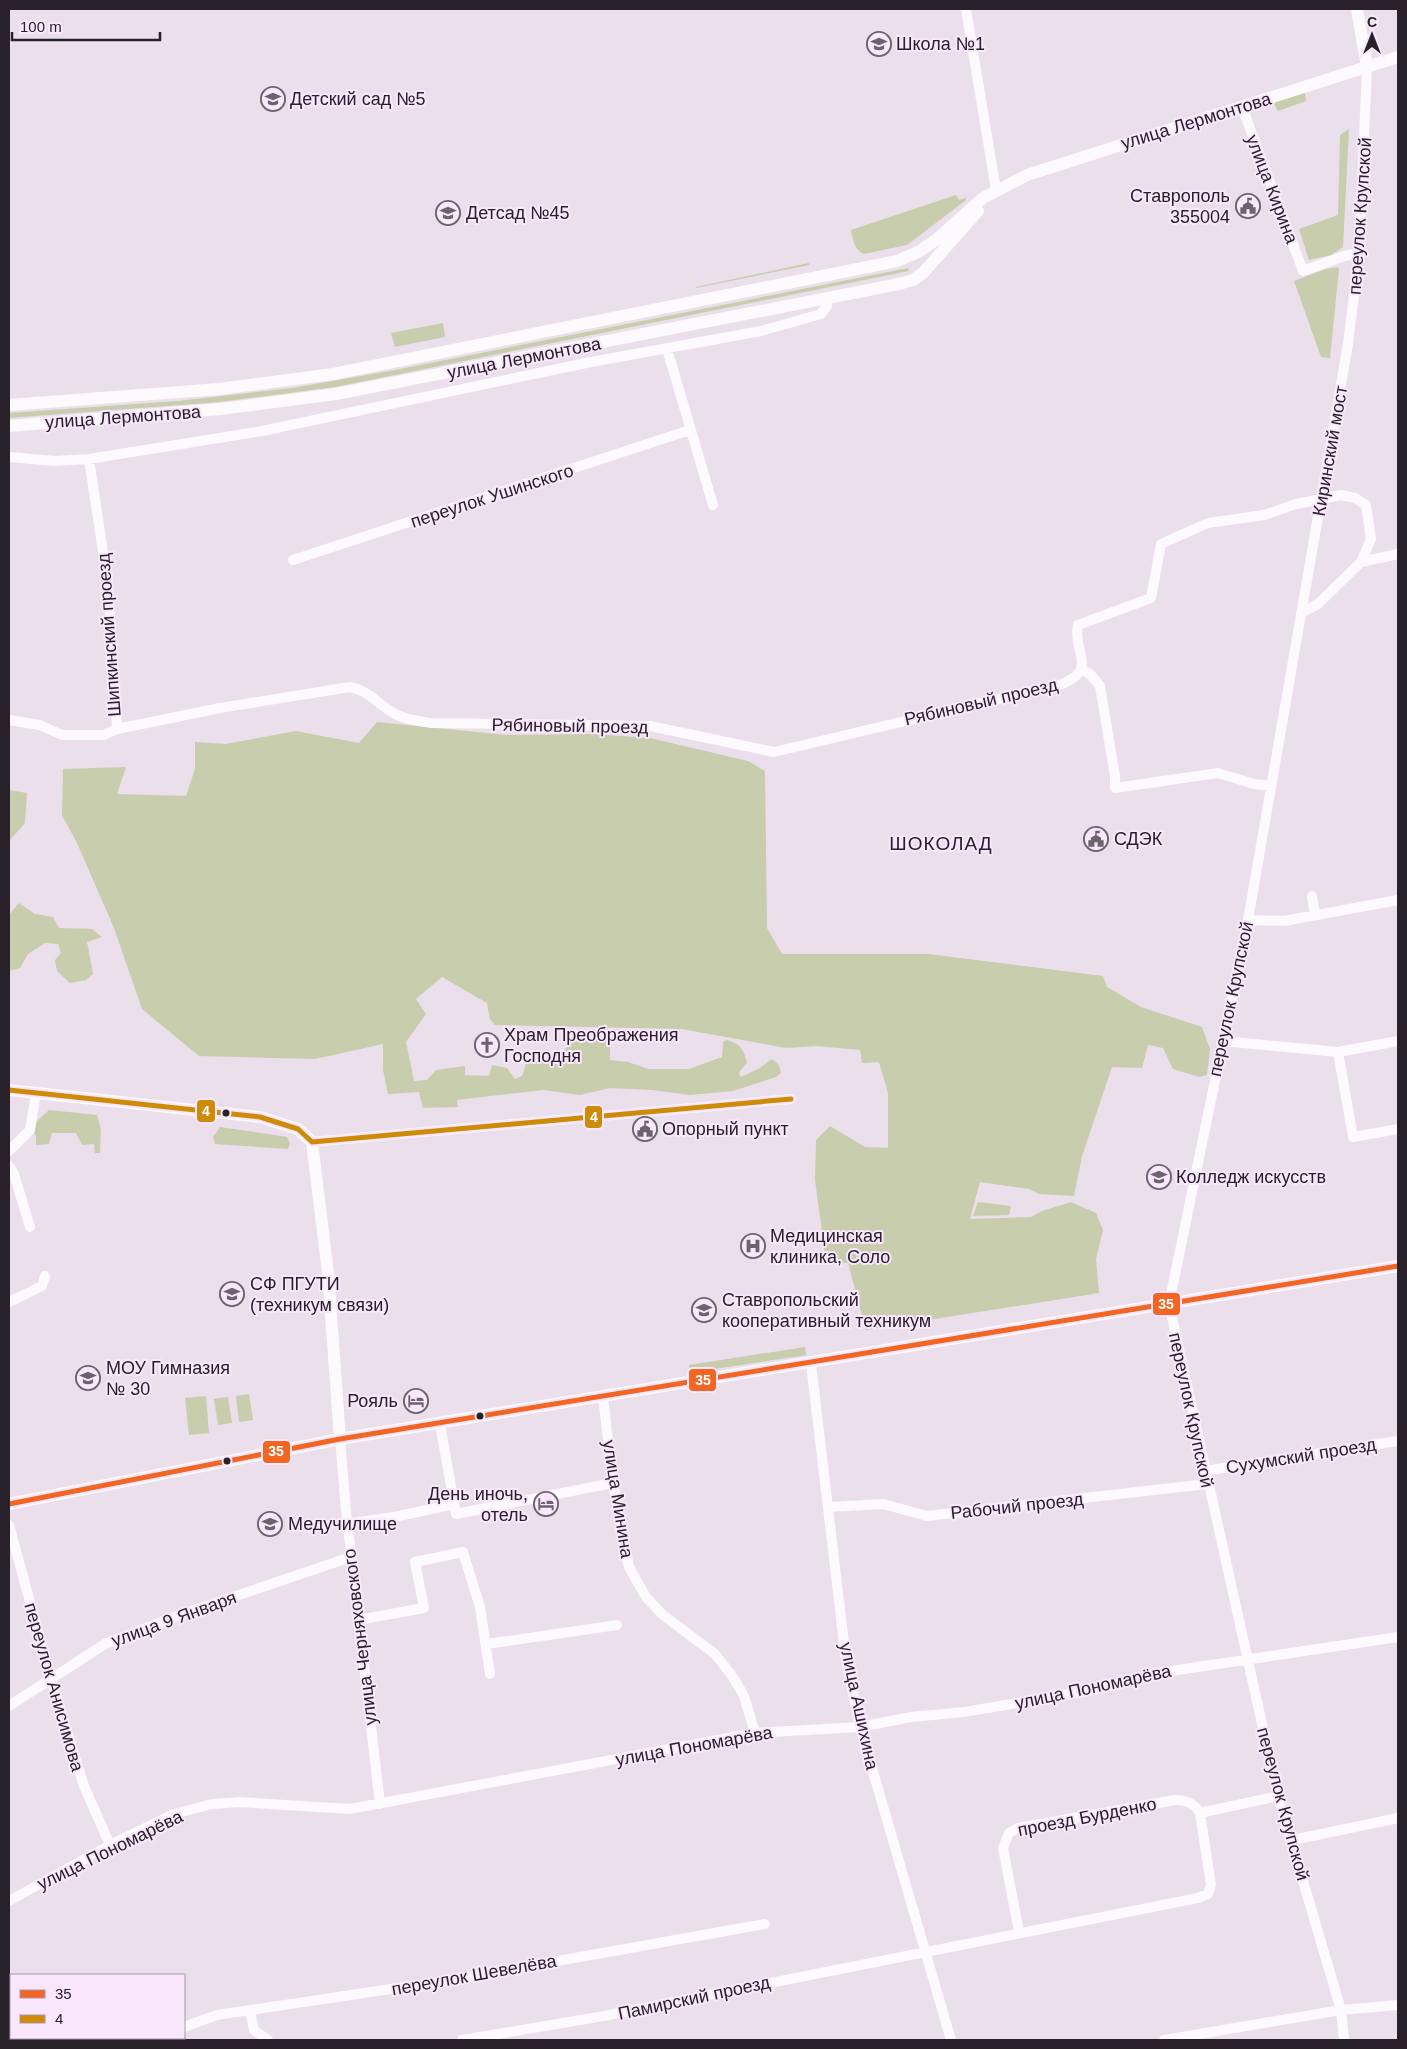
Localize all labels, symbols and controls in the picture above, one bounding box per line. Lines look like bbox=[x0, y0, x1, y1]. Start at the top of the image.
scale bar bbox=[12, 10, 160, 42]
north arrow bbox=[1347, 10, 1397, 60]
text: С bbox=[1367, 14, 1377, 30]
text: 100 m bbox=[20, 18, 62, 35]
school or university icon: Школа №1 bbox=[866, 31, 892, 57]
place label: Школа №1 bbox=[896, 34, 985, 54]
school or university icon: Детский сад №5 bbox=[260, 86, 286, 112]
street label: улица Лермонтова bbox=[1118, 88, 1274, 153]
place label: Детский сад №5 bbox=[290, 89, 425, 109]
street label: улица Кирина bbox=[1242, 132, 1302, 247]
street label: переулок Крупской bbox=[1345, 137, 1375, 295]
place label: Ставрополь 355004 bbox=[1130, 186, 1230, 227]
public building icon: Ставрополь 355004 bbox=[1235, 193, 1261, 219]
school or university icon: Детсад №45 bbox=[435, 200, 461, 226]
place label: Детсад №45 bbox=[466, 203, 570, 223]
street label: улица Лермонтова bbox=[445, 333, 603, 383]
street label: Киринский мост bbox=[1309, 384, 1351, 518]
street label: улица Лермонтова bbox=[44, 402, 203, 432]
street label: переулок Ушинского bbox=[408, 460, 576, 532]
street label: Шипкинский проезд bbox=[93, 552, 125, 717]
street label: Рябиновый проезд bbox=[902, 675, 1060, 729]
street label: Рябиновый проезд bbox=[491, 715, 649, 737]
public building icon: СДЭК bbox=[1083, 826, 1109, 852]
place label: СДЭК bbox=[1114, 829, 1163, 849]
district label: ШОКОЛАД bbox=[889, 833, 993, 854]
street label: переулок Крупской bbox=[1205, 920, 1257, 1078]
place label: Храм Преображения Господня bbox=[504, 1025, 679, 1066]
church icon: Храм Преображения Господня bbox=[474, 1032, 500, 1058]
line badge: 4 bbox=[196, 1099, 216, 1123]
text: 4 bbox=[202, 1103, 210, 1119]
line badge: 4 bbox=[584, 1105, 603, 1129]
unlabelled marker bbox=[221, 1108, 231, 1118]
text: 4 bbox=[590, 1109, 598, 1125]
public building icon: Опорный пункт bbox=[632, 1116, 658, 1142]
place label: Опорный пункт bbox=[662, 1119, 789, 1139]
school or university icon: Колледж искусств bbox=[1146, 1164, 1172, 1190]
place label: Колледж искусств bbox=[1176, 1167, 1326, 1187]
place label: Медицинская клиника, Соло bbox=[770, 1226, 890, 1267]
hospital icon: Медицинская клиника, Соло bbox=[740, 1233, 766, 1259]
place label: СФ ПГУТИ (техникум связи) bbox=[250, 1274, 389, 1315]
school or university icon: СФ ПГУТИ (техникум связи) bbox=[219, 1281, 245, 1307]
place label: Ставропольский кооперативный техникум bbox=[722, 1290, 931, 1331]
line badge: 35 bbox=[1152, 1292, 1181, 1316]
text: 35 bbox=[1158, 1296, 1174, 1312]
school or university icon: Ставропольский кооперативный техникум bbox=[691, 1297, 717, 1323]
street label: переулок Крупской bbox=[1165, 1331, 1217, 1489]
place label: МОУ Гимназия № 30 bbox=[106, 1358, 230, 1399]
school or university icon: МОУ Гимназия № 30 bbox=[75, 1365, 101, 1391]
line badge: 35 bbox=[688, 1368, 717, 1392]
text: 35 bbox=[695, 1372, 711, 1388]
hotel icon: Рояль bbox=[403, 1388, 429, 1414]
place label: Рояль bbox=[347, 1391, 398, 1411]
unlabelled marker bbox=[475, 1411, 485, 1421]
street label: Сухумский проезд bbox=[1224, 1434, 1378, 1478]
street label: улица Минина bbox=[599, 1438, 637, 1561]
line badge: 35 bbox=[262, 1440, 291, 1464]
text: 35 bbox=[268, 1443, 284, 1459]
unlabelled marker bbox=[222, 1456, 232, 1466]
place label: День иночь, отель bbox=[428, 1484, 528, 1525]
street label: Рабочий проезд bbox=[950, 1489, 1085, 1523]
hotel icon: День иночь, отель bbox=[533, 1491, 559, 1517]
school or university icon: Медучилище bbox=[257, 1511, 283, 1537]
place label: Медучилище bbox=[288, 1514, 397, 1534]
street label: улица Черняховского bbox=[339, 1548, 381, 1726]
street label: улица 9 Января bbox=[109, 1587, 239, 1651]
street label: переулок Анисимова bbox=[20, 1600, 88, 1775]
street label: улица Ашихина bbox=[836, 1640, 882, 1773]
street label: улица Пономарёва bbox=[1013, 1660, 1174, 1713]
street label: улица Пономарёва bbox=[614, 1722, 775, 1770]
street label: переулок Крупской bbox=[1253, 1725, 1313, 1883]
street label: проезд Бурденко bbox=[1016, 1794, 1158, 1840]
street label: улица Пономарёва bbox=[34, 1806, 187, 1894]
street label: переулок Шевелёва bbox=[390, 1950, 559, 1999]
street label: Памирский проезд bbox=[616, 1972, 772, 2024]
legend bbox=[10, 1974, 185, 2039]
text: 35 bbox=[55, 1985, 72, 2002]
text: 4 bbox=[55, 2010, 63, 2027]

